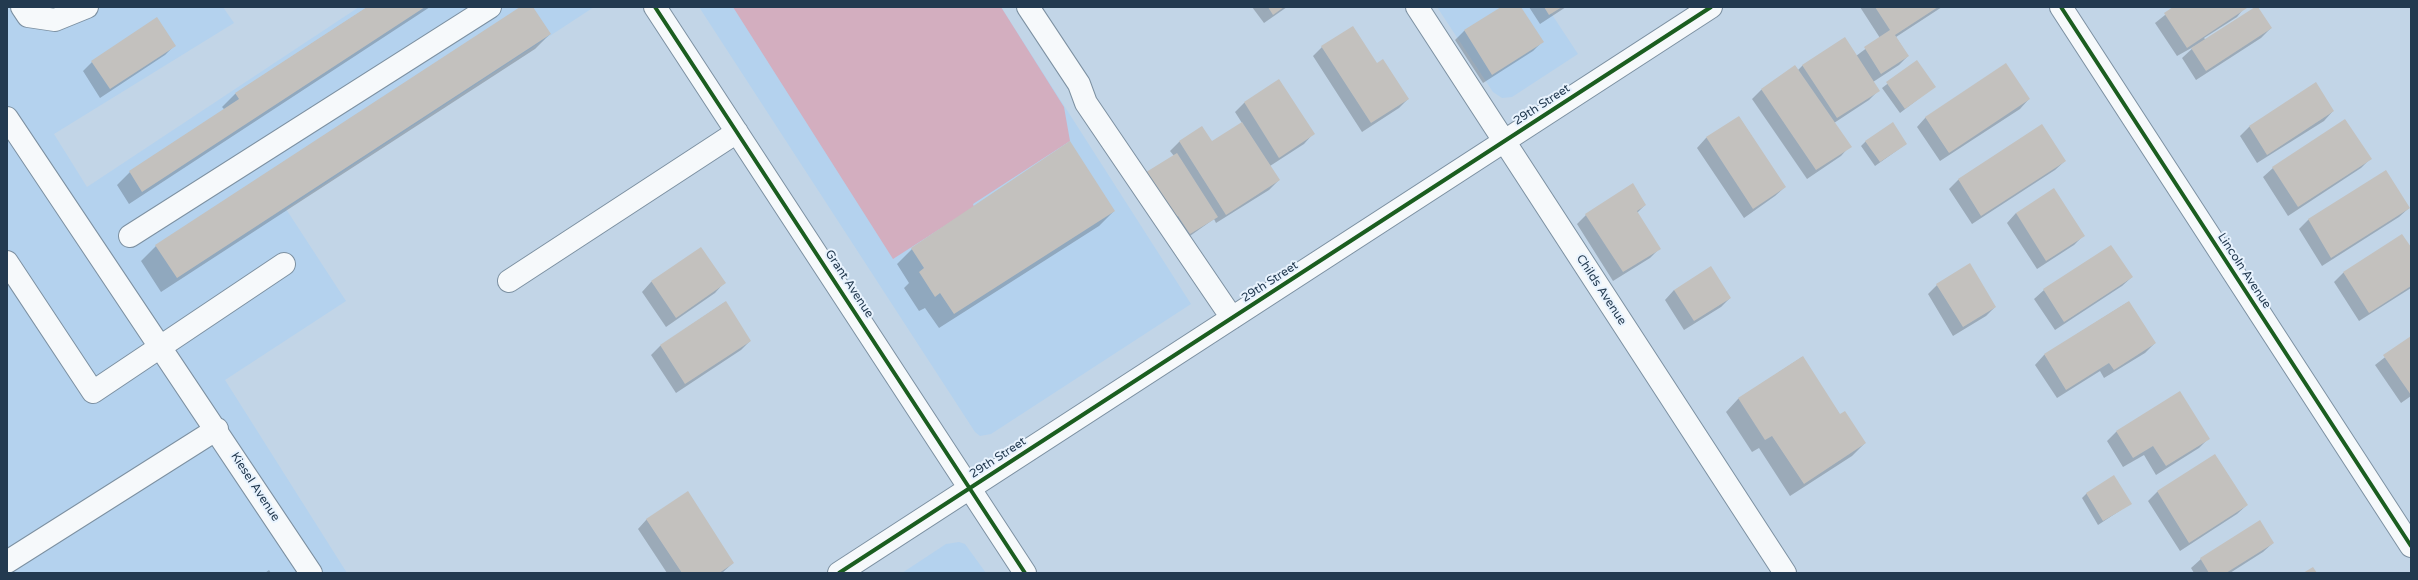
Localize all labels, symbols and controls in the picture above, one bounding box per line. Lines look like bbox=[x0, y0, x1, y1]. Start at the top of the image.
street label: 29th Street bbox=[1511, 81, 1573, 129]
street label: Lincoln Avenue bbox=[2214, 231, 2274, 311]
street label: Grant Avenue bbox=[822, 247, 876, 321]
street label: Childs Avenue bbox=[1573, 252, 1629, 328]
street label: 29th Street bbox=[1239, 258, 1301, 306]
street label: 29th Street bbox=[967, 434, 1029, 482]
street label: Kiesel Avenue bbox=[227, 450, 283, 524]

